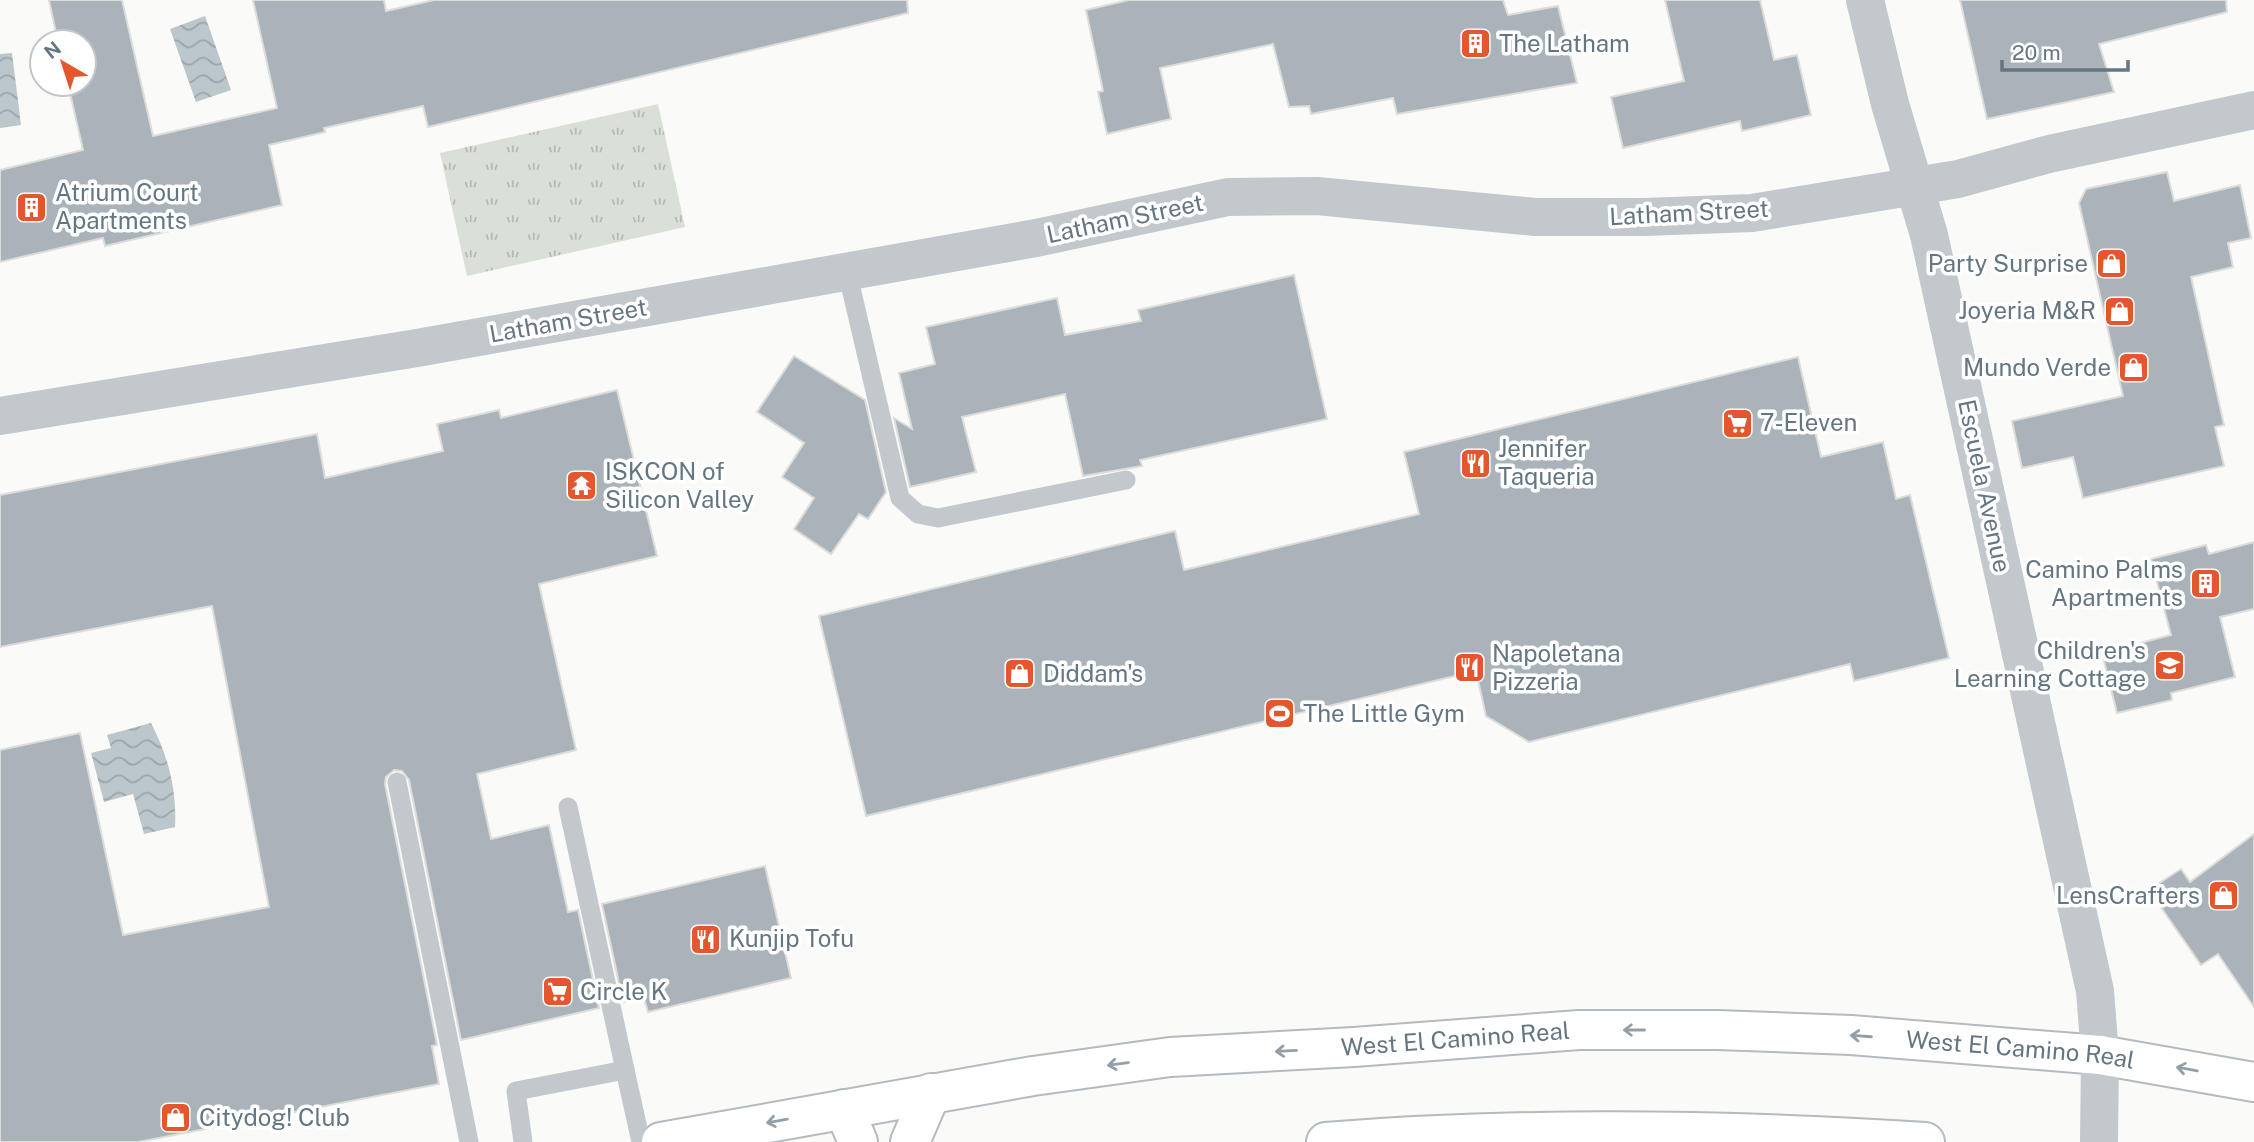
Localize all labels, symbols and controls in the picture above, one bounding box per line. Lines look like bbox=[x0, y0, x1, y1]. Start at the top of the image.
building icon: The Latham bbox=[1459, 27, 1493, 61]
north arrow bbox=[28, 28, 98, 98]
scale bar bbox=[2002, 28, 2128, 72]
place label: The Latham bbox=[1499, 29, 1630, 57]
text: N bbox=[40, 37, 65, 63]
text: 20 m bbox=[2012, 40, 2061, 65]
place label: Atrium Court Apartments bbox=[55, 178, 199, 234]
street label: Latham Street bbox=[1044, 188, 1206, 248]
building icon: Atrium Court Apartments bbox=[15, 190, 49, 224]
street label: Latham Street bbox=[1609, 194, 1769, 230]
shop icon: Party Surprise bbox=[2094, 247, 2128, 281]
place label: Party Surprise bbox=[1928, 249, 2088, 277]
street label: Latham Street bbox=[487, 292, 649, 348]
shop icon: Joyeria M&R bbox=[2102, 294, 2136, 328]
place label: Joyeria M&R bbox=[1958, 296, 2096, 324]
shop icon: Mundo Verde bbox=[2117, 351, 2151, 385]
place label: Mundo Verde bbox=[1963, 353, 2111, 381]
street label: Escuela Avenue bbox=[1953, 397, 2017, 575]
supermarket icon: 7-Eleven bbox=[1720, 406, 1754, 440]
place label: 7-Eleven bbox=[1760, 408, 1857, 436]
place label: Jennifer Taqueria bbox=[1498, 434, 1595, 490]
restaurant icon: Jennifer Taqueria bbox=[1458, 446, 1492, 480]
place label: ISKCON of Silicon Valley bbox=[605, 457, 754, 513]
temple icon: ISKCON of Silicon Valley bbox=[565, 469, 599, 503]
place label: Camino Palms Apartments bbox=[2025, 555, 2183, 611]
building icon: Camino Palms Apartments bbox=[2189, 567, 2223, 601]
place label: Children's Learning Cottage bbox=[1954, 636, 2146, 692]
place label: Napoletana Pizzeria bbox=[1492, 639, 1620, 695]
school or university icon: Children's Learning Cottage bbox=[2152, 648, 2186, 682]
restaurant icon: Napoletana Pizzeria bbox=[1452, 651, 1486, 685]
shop icon: Diddam's bbox=[1003, 657, 1037, 691]
place label: Diddam's bbox=[1043, 659, 1143, 687]
sports icon: The Little Gym bbox=[1263, 697, 1297, 731]
place label: The Little Gym bbox=[1303, 699, 1465, 727]
shop icon: LensCrafters bbox=[2206, 879, 2240, 913]
place label: LensCrafters bbox=[2056, 881, 2200, 909]
restaurant icon: Kunjip Tofu bbox=[689, 922, 723, 956]
place label: Kunjip Tofu bbox=[729, 924, 854, 952]
supermarket icon: Circle K bbox=[540, 975, 574, 1009]
place label: Circle K bbox=[580, 977, 667, 1005]
street label: West El Camino Real bbox=[1340, 1016, 1571, 1061]
one-way arrow bbox=[1622, 1023, 1645, 1037]
street label: West El Camino Real bbox=[1905, 1024, 2137, 1074]
one-way arrow bbox=[1850, 1029, 1873, 1042]
one-way arrow bbox=[1275, 1044, 1298, 1057]
one-way arrow bbox=[1107, 1058, 1130, 1071]
one-way arrow bbox=[2176, 1062, 2199, 1075]
shop icon: Citydog! Club bbox=[159, 1101, 193, 1135]
place label: Citydog! Club bbox=[199, 1103, 350, 1131]
one-way arrow bbox=[766, 1115, 789, 1128]

